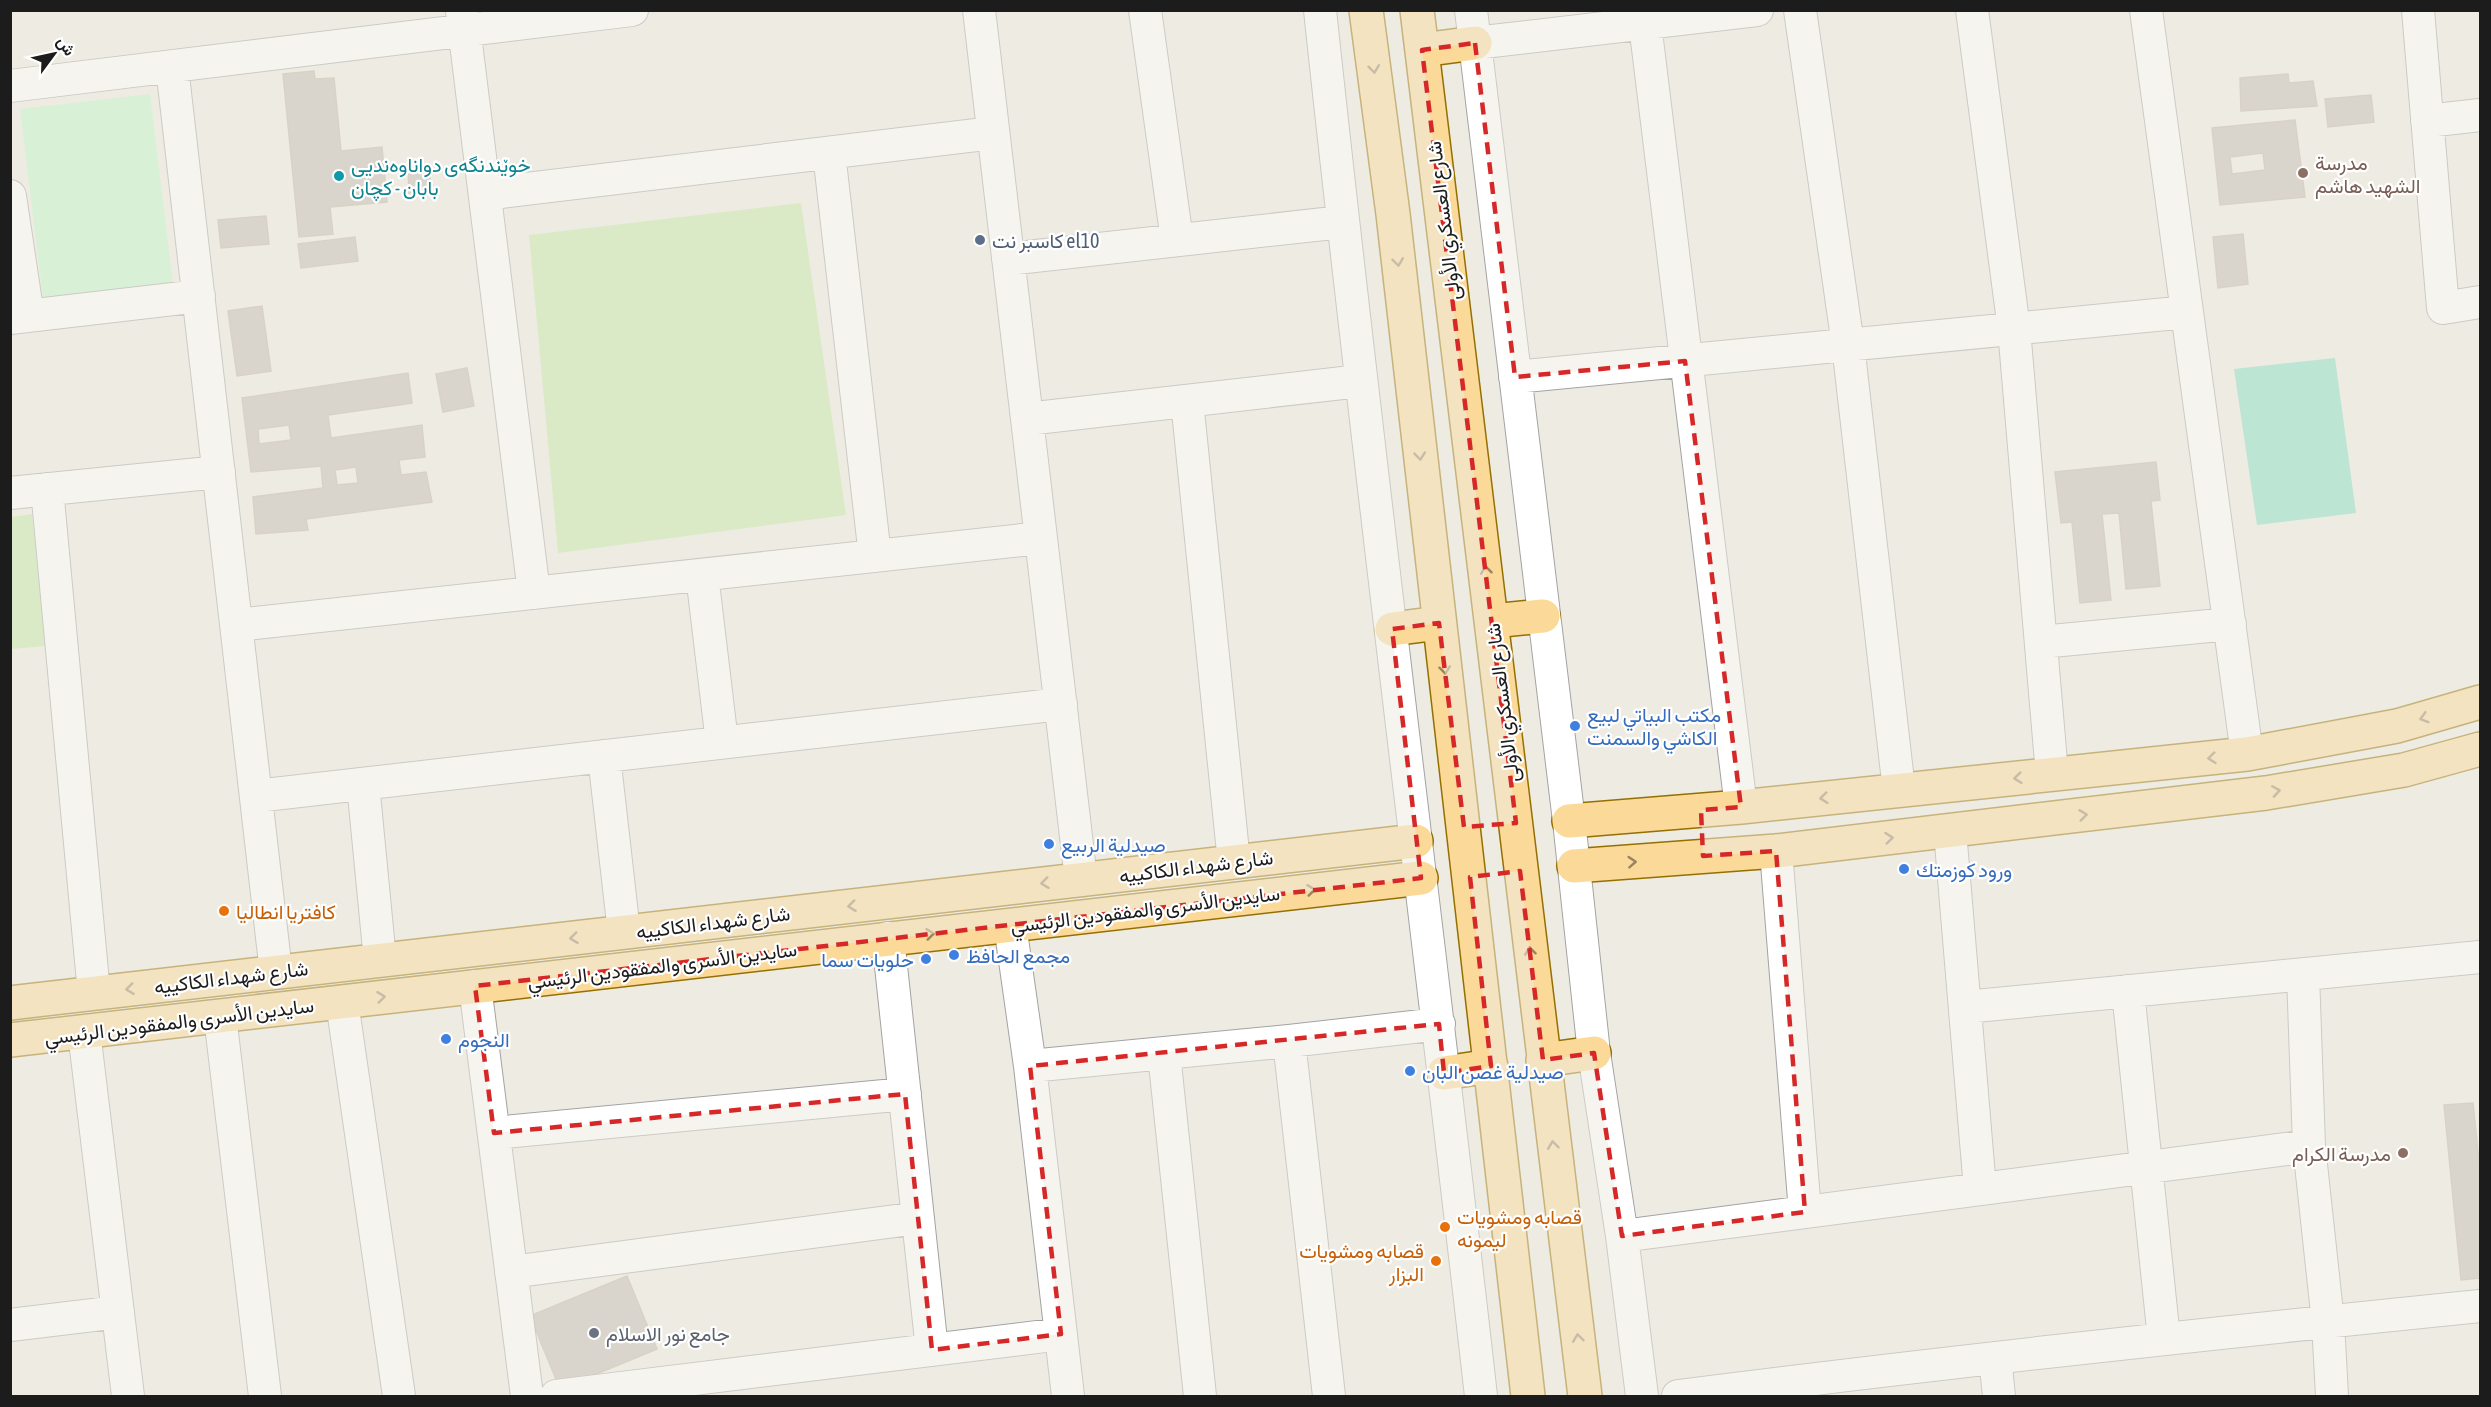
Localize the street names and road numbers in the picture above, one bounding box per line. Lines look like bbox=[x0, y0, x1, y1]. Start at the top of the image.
street label: شارع العسكري الأولى bbox=[1422, 139, 1470, 302]
street label: شارع العسكري الأولى bbox=[1481, 621, 1529, 784]
street label: شارع شهداء الكاكييه bbox=[1118, 845, 1275, 890]
street label: سايدين الأسرى والمفقودين الرئيسي bbox=[1009, 881, 1282, 943]
street label: شارع شهداء الكاكييه bbox=[635, 901, 792, 946]
street label: سايدين الأسرى والمفقودين الرئيسي bbox=[526, 937, 799, 999]
street label: شارع شهداء الكاكييه bbox=[153, 956, 310, 1001]
street label: سايدين الأسرى والمفقودين الرئيسي bbox=[43, 993, 316, 1055]

